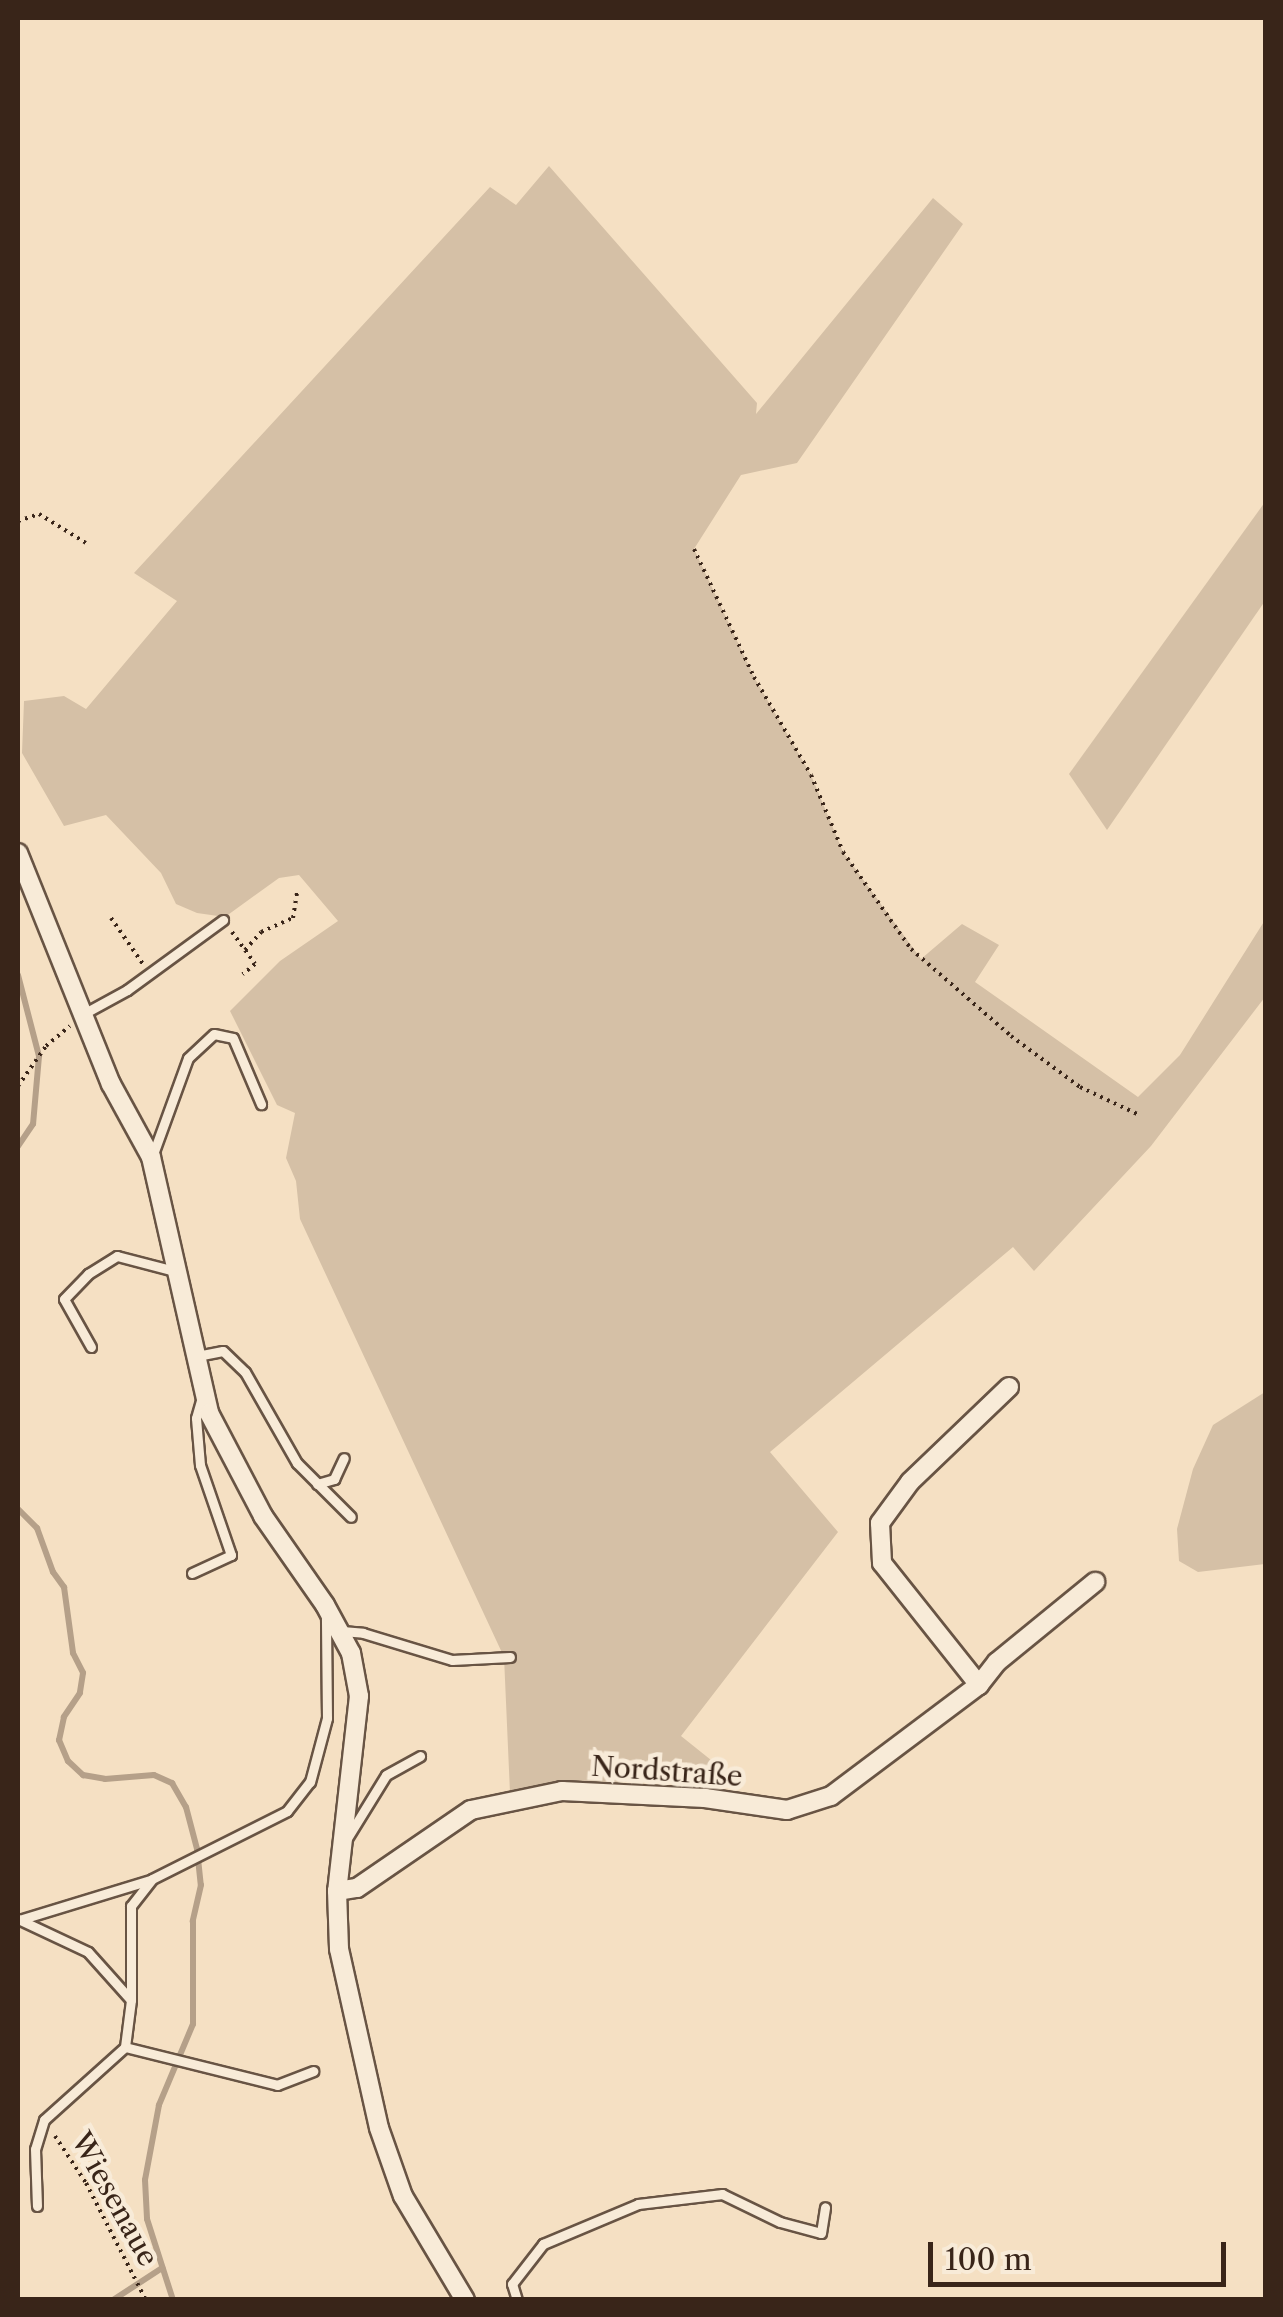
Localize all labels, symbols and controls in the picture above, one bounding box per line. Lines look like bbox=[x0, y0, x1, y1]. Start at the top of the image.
street label: Nordstraße bbox=[590, 1749, 744, 1793]
street label: Wiesenaue bbox=[64, 2126, 166, 2272]
scale bar bbox=[933, 2222, 1230, 2284]
text: 100 m bbox=[945, 2241, 1032, 2278]

